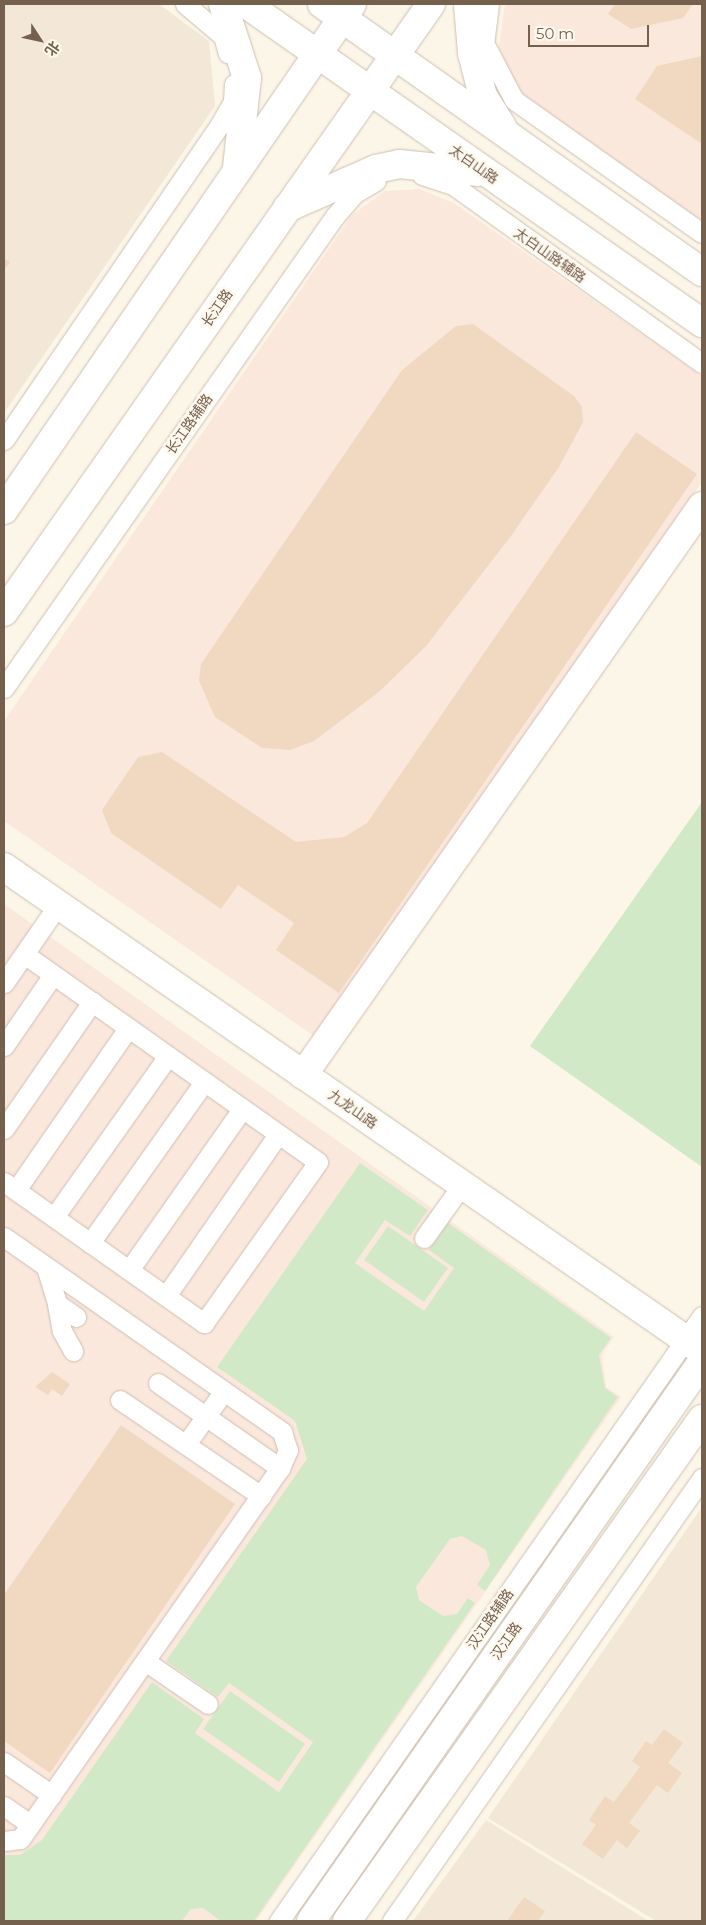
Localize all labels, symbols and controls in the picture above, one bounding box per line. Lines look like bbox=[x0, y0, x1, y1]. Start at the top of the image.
north arrow bbox=[15, 15, 65, 65]
scale bar bbox=[531, 15, 652, 47]
text: 50 m bbox=[536, 24, 574, 43]
text: 北 bbox=[41, 38, 64, 59]
street label: 太白山路 bbox=[446, 141, 502, 187]
street label: 太白山路辅路 bbox=[511, 224, 589, 286]
street label: 长江路 bbox=[198, 286, 236, 330]
street label: 长江路辅路 bbox=[162, 391, 216, 457]
street label: 九龙山路 bbox=[325, 1086, 381, 1132]
street label: 汉江路辅路 bbox=[463, 1586, 517, 1652]
street label: 汉江路 bbox=[487, 1619, 525, 1663]

